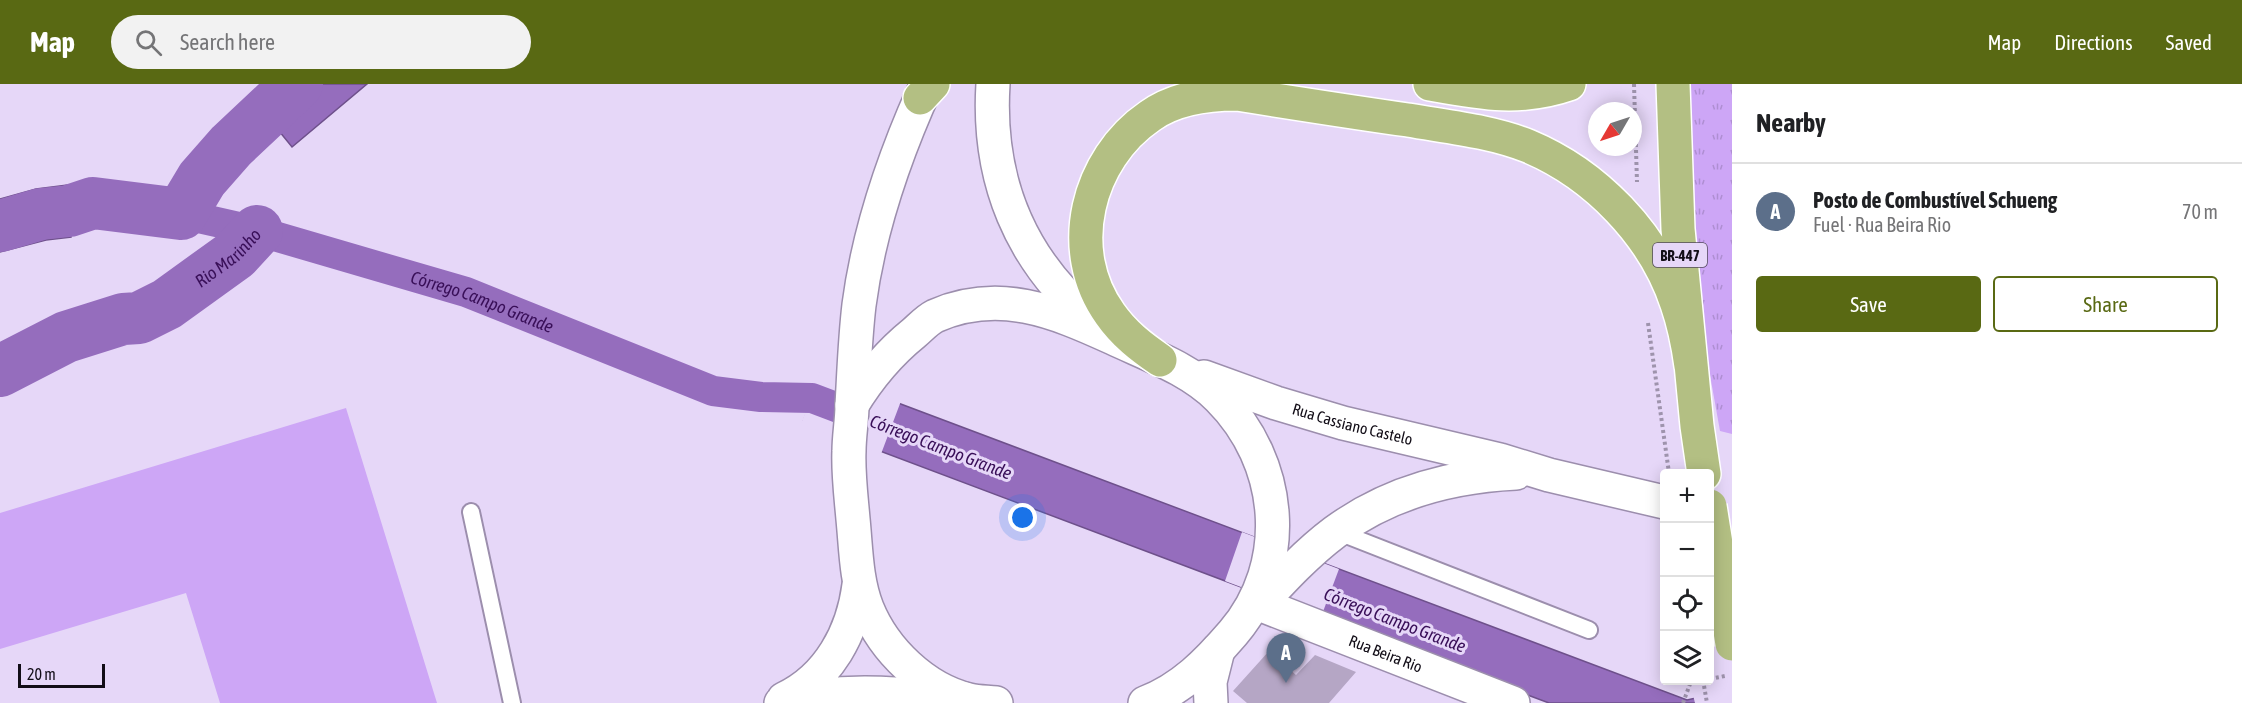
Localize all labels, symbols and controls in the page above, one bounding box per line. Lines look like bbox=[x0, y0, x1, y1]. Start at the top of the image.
search box bbox=[111, 15, 531, 69]
text: Map bbox=[30, 26, 75, 58]
icon: search bbox=[132, 26, 165, 59]
text: Search here bbox=[180, 29, 275, 55]
text: Map bbox=[1987, 30, 2021, 54]
text: Directions bbox=[2054, 30, 2133, 54]
text: Saved bbox=[2166, 30, 2212, 54]
north arrow bbox=[1588, 102, 1642, 156]
text: Nearby bbox=[1756, 108, 1826, 138]
text: Posto de Combustível Schueng bbox=[1813, 187, 2057, 213]
text: A bbox=[1771, 200, 1780, 223]
text: 70 m bbox=[2182, 200, 2218, 223]
text: Fuel · Rua Beira Rio bbox=[1813, 213, 1951, 236]
water label: Rio Marinho bbox=[191, 224, 265, 291]
road number: BR-447 bbox=[1653, 243, 1707, 267]
water label: Córrego Campo Grande bbox=[408, 266, 557, 337]
button: Save bbox=[1756, 276, 1981, 332]
button: Share bbox=[1993, 276, 2218, 332]
street label: Rua Cassiano Castelo bbox=[1290, 399, 1415, 448]
water label: Córrego Campo Grande bbox=[867, 410, 1015, 484]
map controls bbox=[1660, 469, 1714, 685]
button: + bbox=[1660, 469, 1714, 523]
your location bbox=[1008, 503, 1037, 532]
button: − bbox=[1660, 523, 1714, 577]
button: locate bbox=[1660, 577, 1714, 631]
water label: Córrego Campo Grande bbox=[1321, 583, 1469, 657]
street label: Rua Beira Rio bbox=[1346, 631, 1425, 676]
button: layers bbox=[1660, 631, 1714, 685]
pin: A bbox=[1266, 634, 1306, 683]
scale bar bbox=[18, 661, 105, 688]
text: 20 m bbox=[27, 665, 56, 683]

